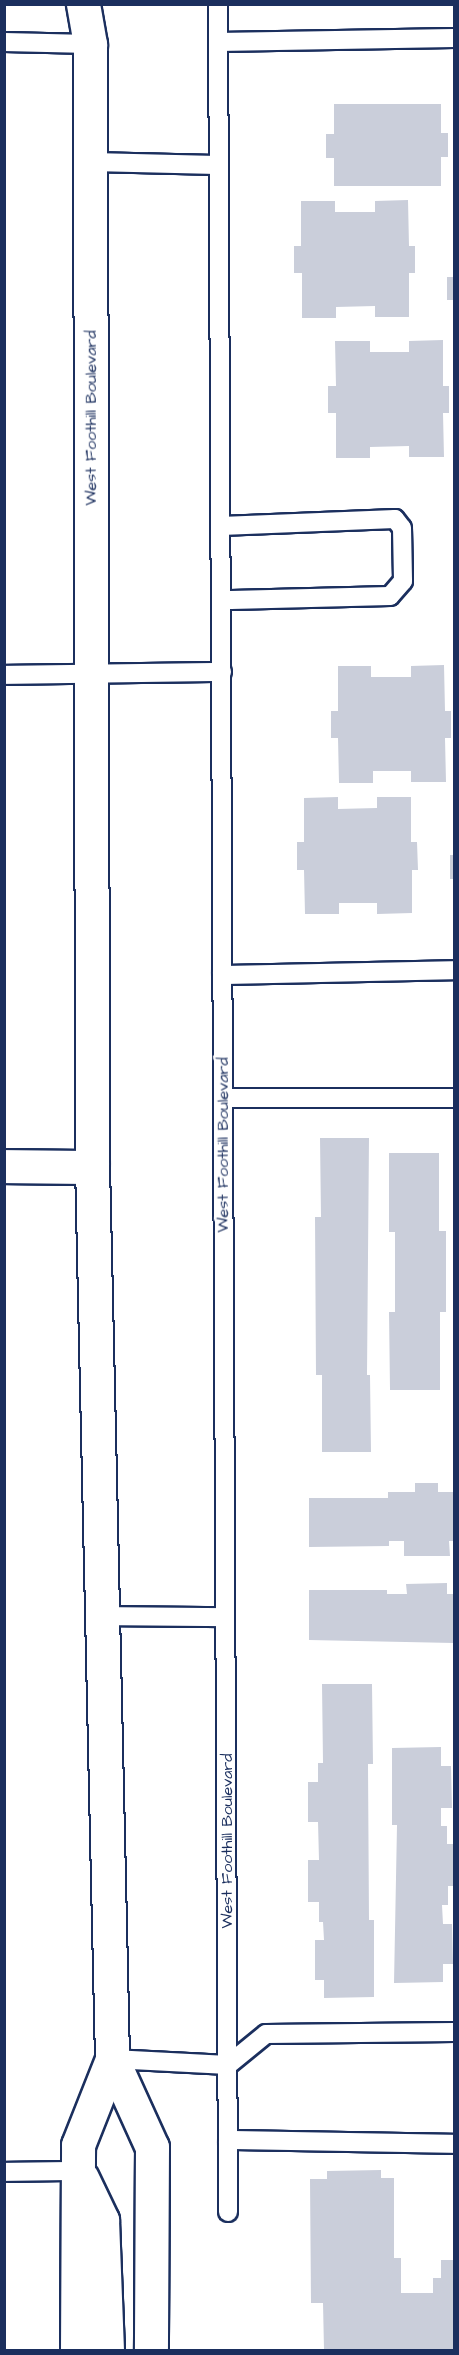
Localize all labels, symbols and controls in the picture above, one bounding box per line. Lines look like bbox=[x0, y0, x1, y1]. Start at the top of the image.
street label: West Foothill Boulevard bbox=[81, 330, 101, 506]
street label: West Foothill Boulevard bbox=[213, 1057, 233, 1233]
street label: West Foothill Boulevard bbox=[217, 1753, 237, 1929]

